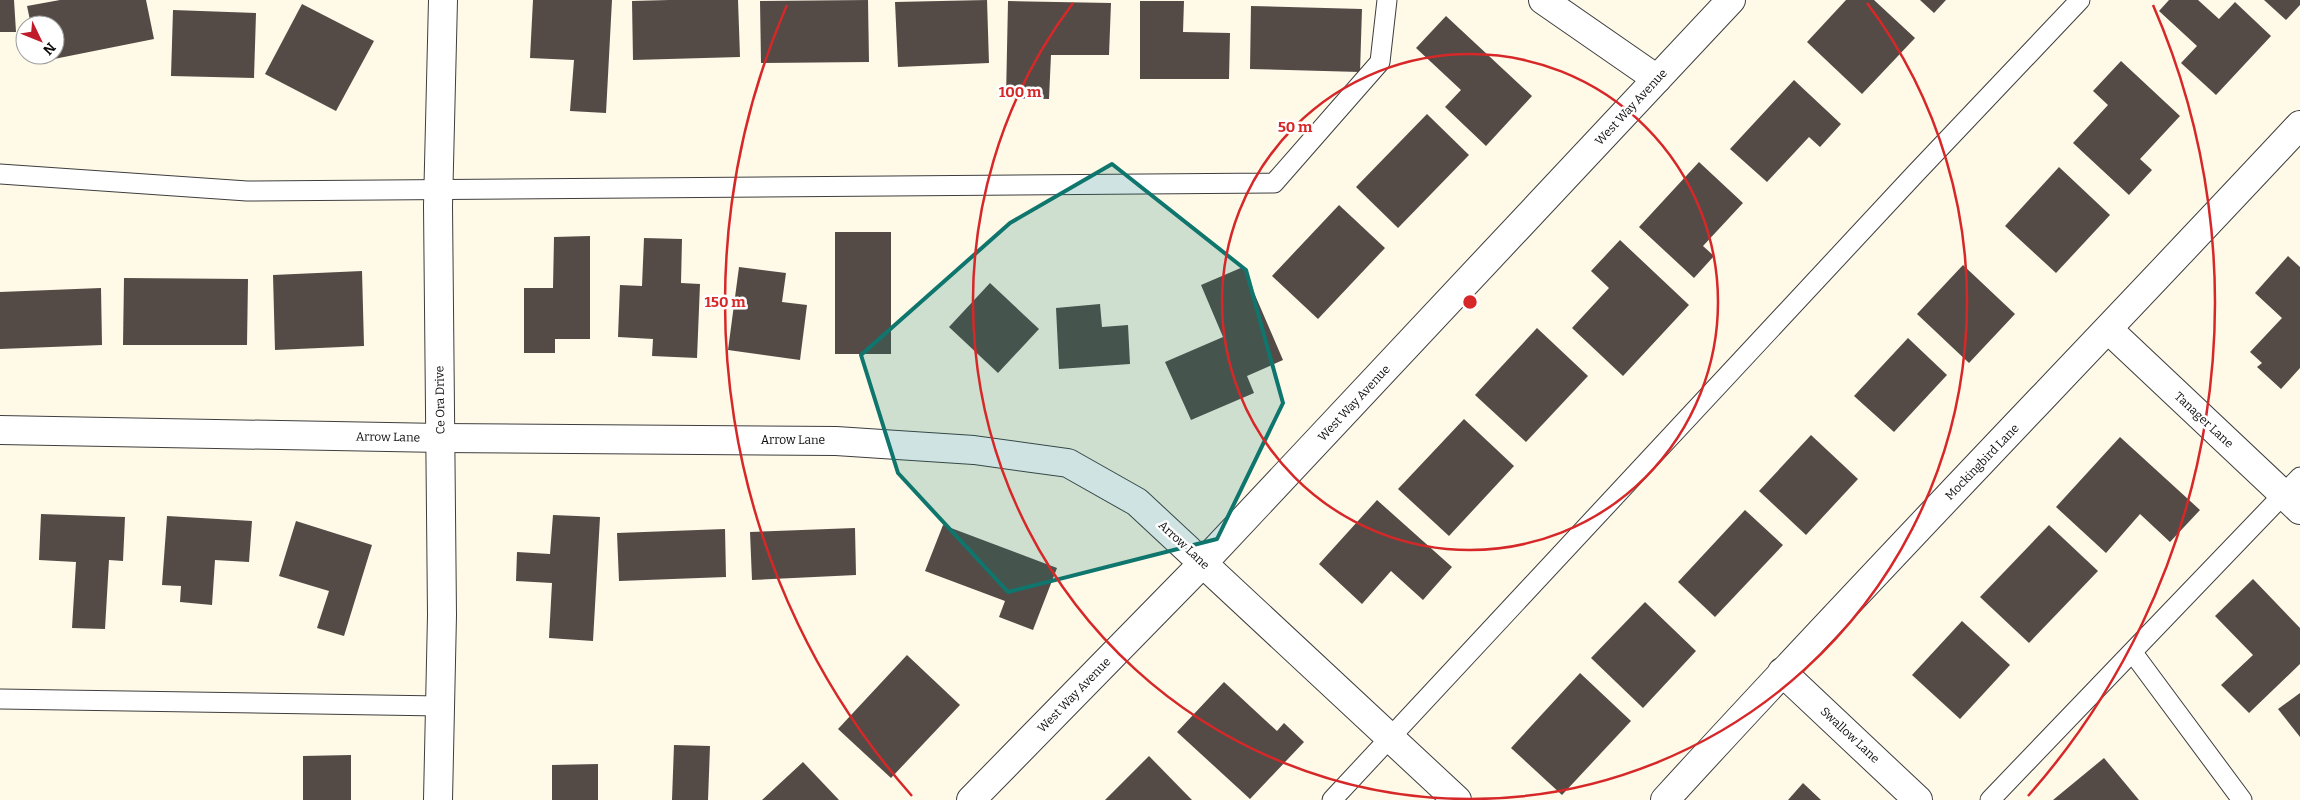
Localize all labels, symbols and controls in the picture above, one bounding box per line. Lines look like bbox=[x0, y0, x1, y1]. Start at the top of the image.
north arrow bbox=[15, 15, 65, 65]
text: N bbox=[39, 39, 59, 58]
street label: West Way Avenue bbox=[1592, 66, 1670, 148]
text: 100 m bbox=[999, 83, 1042, 101]
text: 50 m bbox=[1278, 118, 1313, 136]
text: 150 m bbox=[704, 293, 746, 311]
centre of rings bbox=[1461, 293, 1479, 311]
street label: West Way Avenue bbox=[1315, 362, 1393, 444]
street label: Ce Ora Drive bbox=[432, 366, 448, 434]
street label: Tanager Lane bbox=[2172, 389, 2236, 451]
street label: Mockingbird Lane bbox=[1942, 421, 2022, 503]
street label: Arrow Lane bbox=[356, 429, 420, 445]
street label: Arrow Lane bbox=[761, 433, 825, 447]
street label: Arrow Lane bbox=[1156, 518, 1212, 572]
street label: West Way Avenue bbox=[1035, 655, 1113, 735]
street label: Swallow Lane bbox=[1818, 704, 1882, 766]

